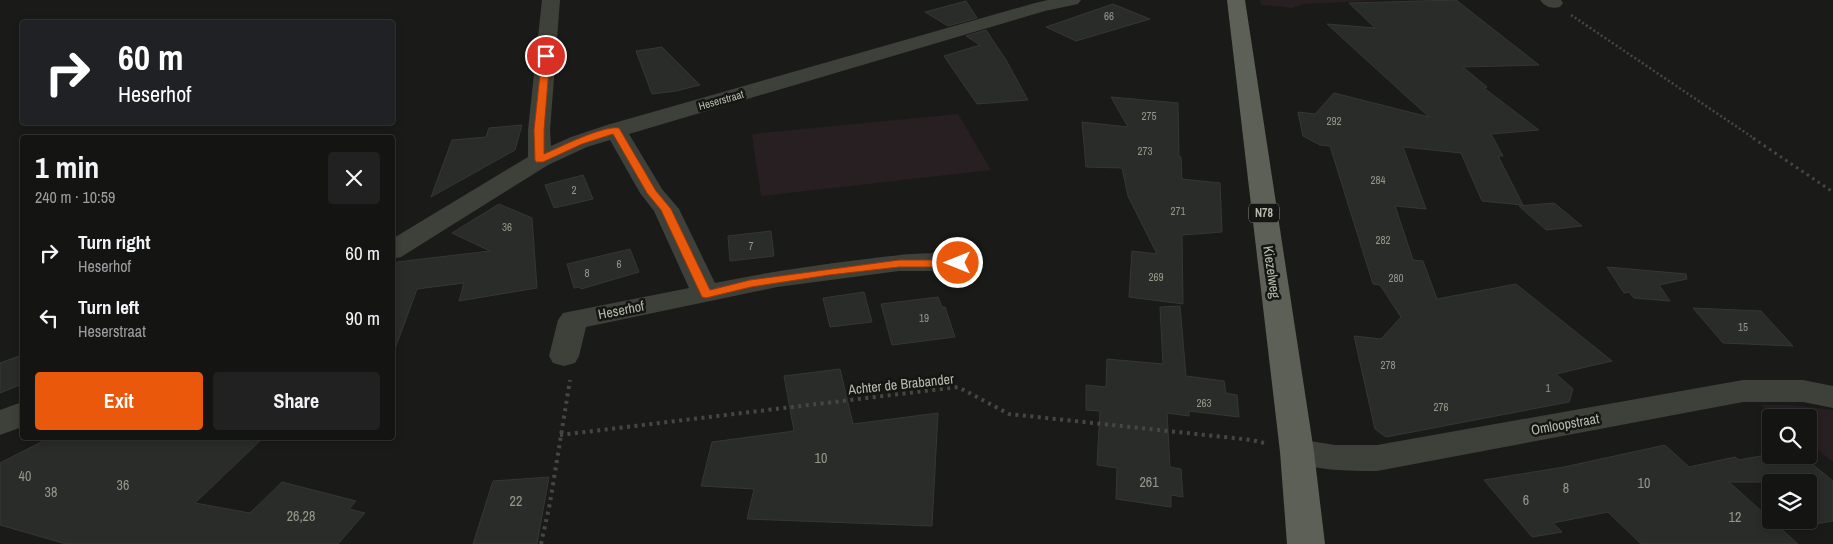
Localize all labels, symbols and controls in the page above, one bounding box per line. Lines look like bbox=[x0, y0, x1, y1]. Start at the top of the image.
house number: 66 bbox=[1104, 9, 1114, 23]
text: 60 m bbox=[118, 34, 183, 81]
pin bbox=[525, 35, 567, 77]
icon: right bbox=[35, 40, 100, 105]
icon: arrive bbox=[532, 42, 560, 70]
text: Heserhof bbox=[118, 79, 191, 109]
street label: Heserstraat bbox=[697, 87, 746, 113]
house number: 275 bbox=[1141, 109, 1157, 123]
house number: 292 bbox=[1326, 114, 1342, 128]
house number: 273 bbox=[1137, 144, 1153, 158]
text: 1 min bbox=[35, 147, 99, 187]
button: close bbox=[328, 152, 380, 204]
house number: 284 bbox=[1370, 173, 1386, 187]
house number: 2 bbox=[571, 183, 577, 197]
text: 240 m · 10:59 bbox=[35, 186, 115, 208]
house number: 271 bbox=[1170, 204, 1186, 218]
road number: N78 bbox=[1249, 204, 1279, 222]
house number: 36 bbox=[502, 220, 512, 234]
text: Turn right bbox=[78, 229, 150, 255]
house number: 282 bbox=[1375, 233, 1391, 247]
position arrow bbox=[931, 236, 983, 288]
icon: right bbox=[35, 239, 63, 267]
house number: 7 bbox=[748, 239, 754, 253]
text: 60 m bbox=[345, 240, 380, 266]
street label: Kiezelweg bbox=[1259, 245, 1285, 300]
text: Heserhof bbox=[78, 255, 131, 277]
house number: 6 bbox=[616, 257, 622, 271]
house number: 8 bbox=[584, 266, 590, 280]
house number: 269 bbox=[1148, 270, 1164, 284]
house number: 280 bbox=[1388, 271, 1404, 285]
text: Turn left bbox=[78, 294, 139, 320]
street label: Heserhof bbox=[596, 297, 646, 323]
icon: left bbox=[35, 304, 63, 332]
text: 90 m bbox=[345, 305, 380, 331]
house number: 19 bbox=[919, 311, 929, 325]
text: Heserstraat bbox=[78, 320, 146, 342]
house number: 15 bbox=[1738, 320, 1748, 334]
house number: 278 bbox=[1380, 358, 1396, 372]
street label: Achter de Brabander bbox=[846, 369, 955, 399]
button: Exit bbox=[35, 372, 203, 430]
button: Share bbox=[213, 372, 380, 430]
house number: 1 bbox=[1545, 381, 1551, 395]
house number: 263 bbox=[1196, 396, 1212, 410]
house number: 276 bbox=[1433, 400, 1449, 414]
street label: Omloopstraat bbox=[1529, 409, 1601, 439]
map controls bbox=[1762, 409, 1817, 529]
button: search bbox=[1762, 409, 1817, 464]
house number: 10 bbox=[815, 449, 827, 467]
house number: 40 bbox=[19, 467, 31, 485]
house number: 261 bbox=[1139, 473, 1159, 491]
house number: 10 bbox=[1638, 474, 1650, 492]
button: layers bbox=[1762, 474, 1817, 529]
house number: 36 bbox=[117, 476, 129, 494]
house number: 8 bbox=[1563, 479, 1569, 497]
house number: 38 bbox=[45, 483, 57, 501]
house number: 6 bbox=[1523, 491, 1529, 509]
house number: 22 bbox=[510, 492, 522, 510]
house number: 26,28 bbox=[287, 507, 315, 525]
house number: 12 bbox=[1729, 508, 1741, 526]

